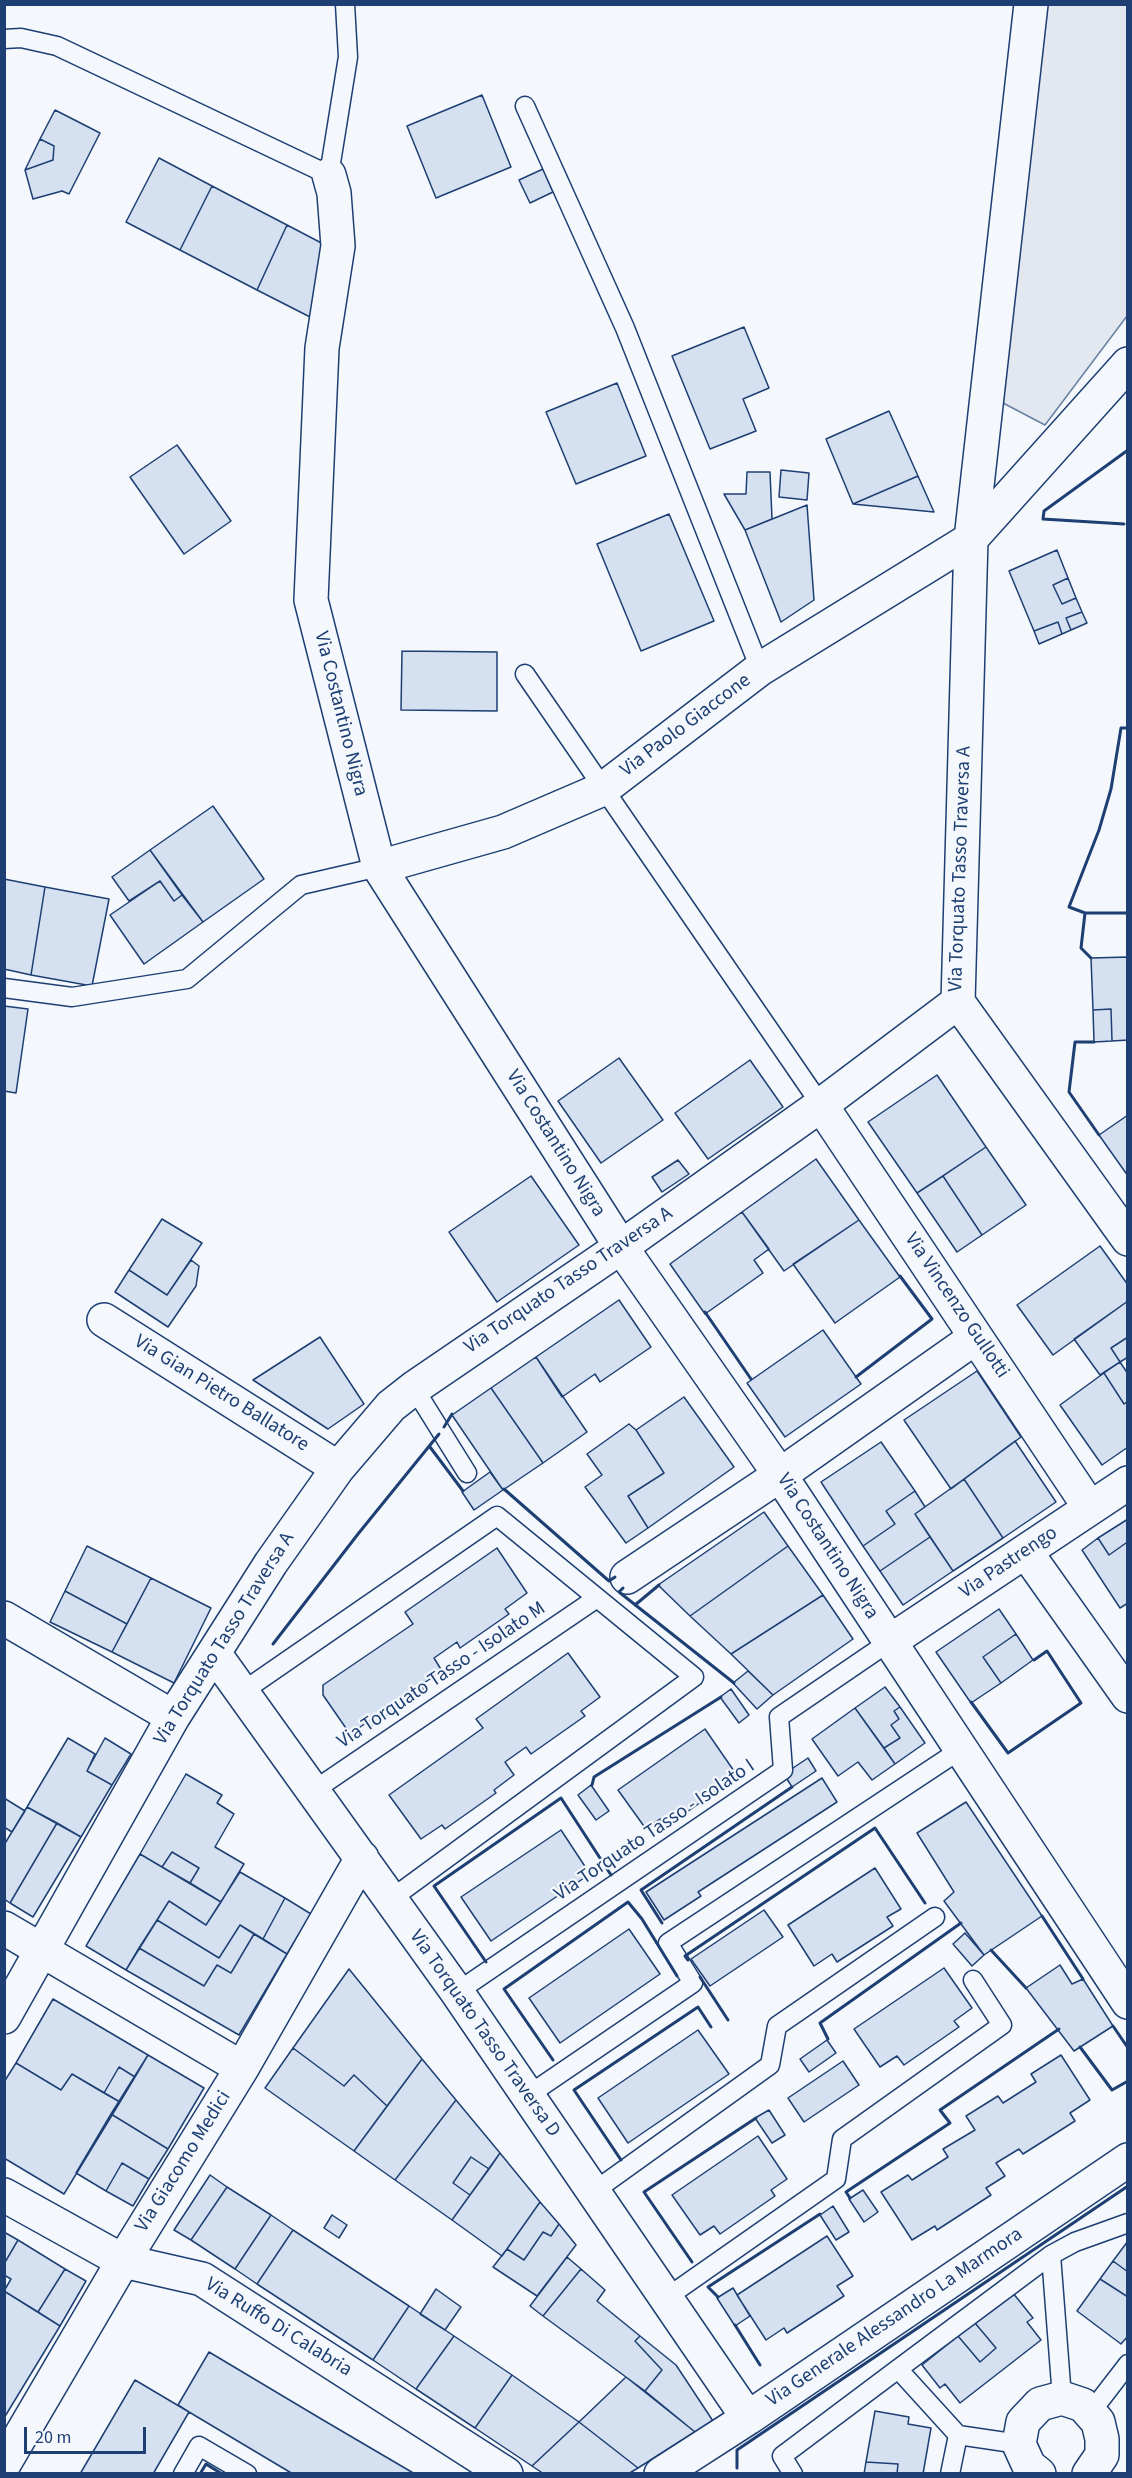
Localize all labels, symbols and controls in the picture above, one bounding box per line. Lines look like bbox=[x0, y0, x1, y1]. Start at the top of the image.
street label: Via Costantino Nigra bbox=[308, 629, 372, 799]
street label: Via Paolo Giaccone bbox=[616, 669, 756, 783]
street label: Via Torquato Tasso Traversa A bbox=[945, 746, 977, 992]
street label: Via Costantino Nigra bbox=[500, 1066, 610, 1222]
street label: Via Torquato Tasso Traversa A bbox=[460, 1202, 678, 1360]
street label: Via Vincenzo Gullotti bbox=[898, 1229, 1014, 1383]
street label: Via Gian Pietro Ballatore bbox=[129, 1330, 313, 1458]
street label: Via Costantino Nigra bbox=[771, 1470, 883, 1624]
street label: Via Pastrengo bbox=[956, 1522, 1062, 1604]
street label: Via Torquato Tasso Traversa A bbox=[150, 1528, 300, 1750]
street label: Via Torquato Tasso - Isolato M bbox=[333, 1597, 551, 1755]
street label: Via Torquato Tasso - Isolato I bbox=[550, 1755, 760, 1907]
street label: Via Torquato Tasso Traversa D bbox=[403, 1926, 565, 2142]
street label: Via Giacomo Medici bbox=[131, 2087, 237, 2237]
street label: Via Generale Alessandro La Marmora bbox=[762, 2223, 1028, 2413]
street label: Via Ruffo Di Calabria bbox=[200, 2273, 356, 2383]
scale bar bbox=[27, 2415, 148, 2453]
text: 20 m bbox=[35, 2425, 71, 2450]

